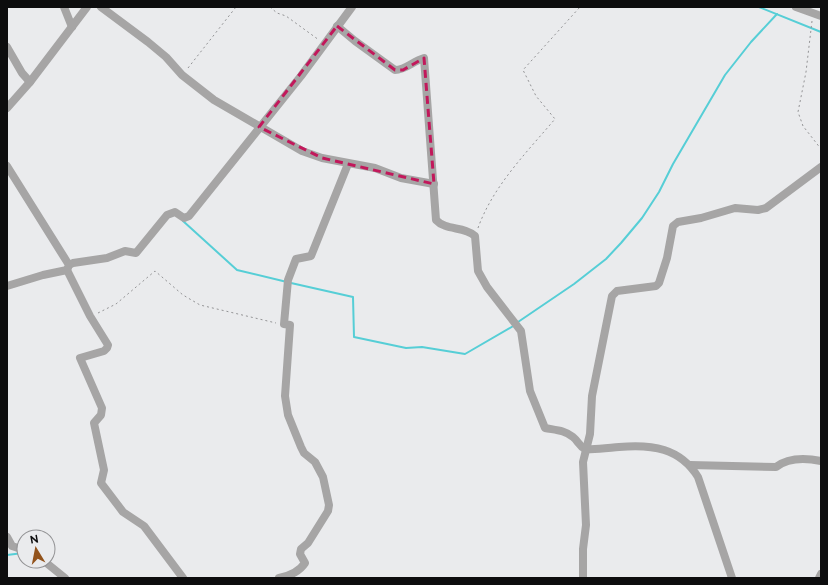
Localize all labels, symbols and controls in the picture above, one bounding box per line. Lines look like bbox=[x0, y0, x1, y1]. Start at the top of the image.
north arrow bbox=[16, 529, 56, 569]
text: N bbox=[29, 533, 40, 547]

